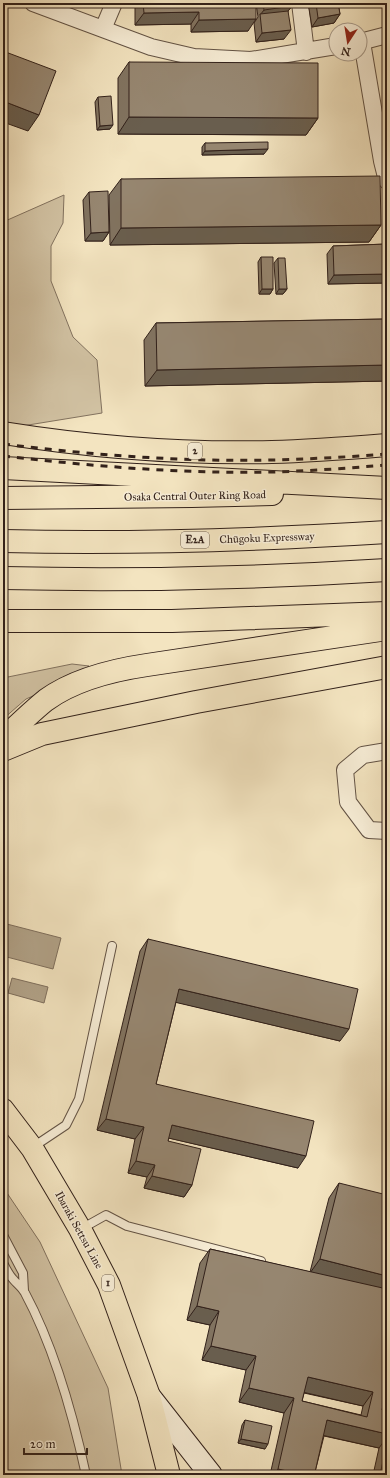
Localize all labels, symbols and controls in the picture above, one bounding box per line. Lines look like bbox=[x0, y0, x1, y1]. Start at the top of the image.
north arrow bbox=[328, 22, 368, 62]
text: N bbox=[339, 44, 352, 59]
road number: 2 bbox=[188, 443, 202, 459]
street label: Osaka Central Outer Ring Road bbox=[124, 488, 267, 504]
street label: Chūgoku Expressway bbox=[219, 530, 316, 546]
road number: E2A bbox=[181, 532, 209, 548]
street label: Ibaraki Settsu Line bbox=[52, 1189, 106, 1271]
road number: 1 bbox=[102, 1275, 114, 1291]
scale bar bbox=[24, 1430, 87, 1456]
text: 20 m bbox=[30, 1437, 56, 1451]

